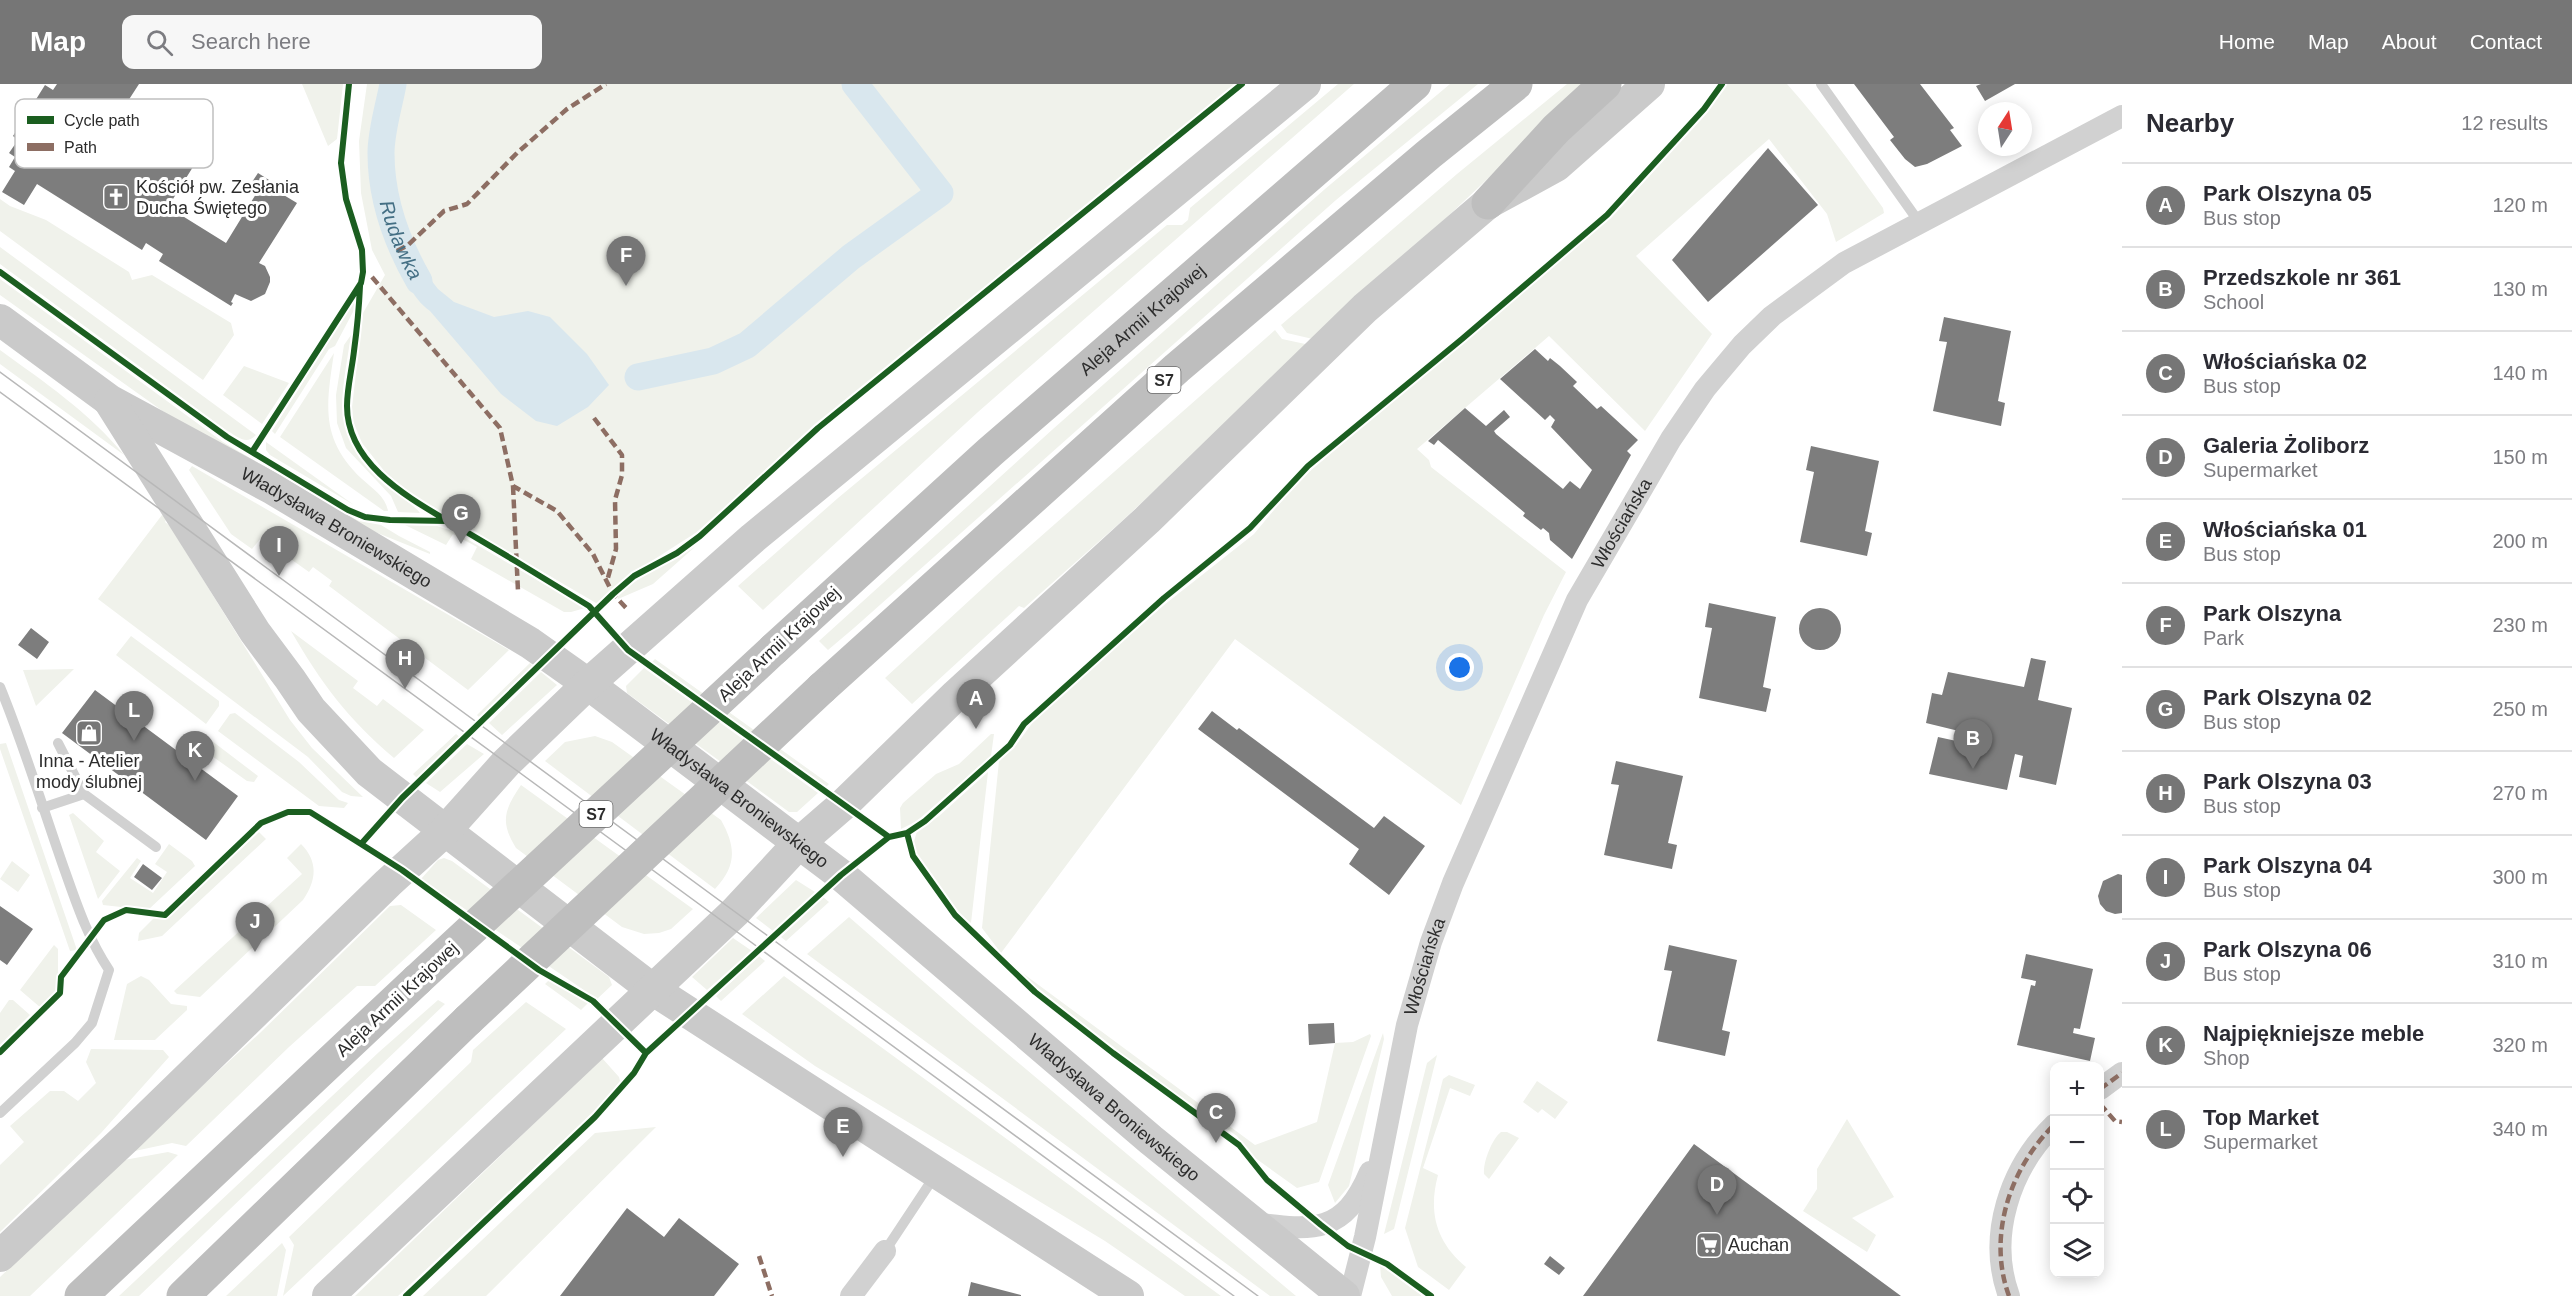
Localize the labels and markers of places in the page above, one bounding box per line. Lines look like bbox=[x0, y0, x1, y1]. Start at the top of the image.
place label: Kościół pw. Zesłania Ducha Świętego bbox=[136, 177, 300, 218]
church icon: Kościół pw. Zesłania Ducha Świętego bbox=[101, 182, 131, 212]
pin: F bbox=[606, 236, 646, 286]
pin: G bbox=[442, 494, 480, 544]
pin: I bbox=[260, 526, 298, 576]
pin: H bbox=[386, 640, 424, 689]
pin: A bbox=[956, 680, 996, 729]
pin: L bbox=[114, 692, 154, 741]
shop icon: Inna - Atelier mody ślubnej bbox=[74, 718, 104, 748]
pin: B bbox=[1954, 720, 1992, 769]
pin: K bbox=[176, 732, 214, 781]
place label: Inna - Atelier mody ślubnej bbox=[36, 751, 142, 792]
pin: J bbox=[236, 902, 274, 952]
pin: C bbox=[1196, 1094, 1236, 1143]
pin: E bbox=[824, 1108, 862, 1157]
pin: D bbox=[1698, 1166, 1736, 1215]
supermarket icon: Auchan bbox=[1694, 1230, 1724, 1260]
place label: Auchan bbox=[1728, 1235, 1789, 1255]

